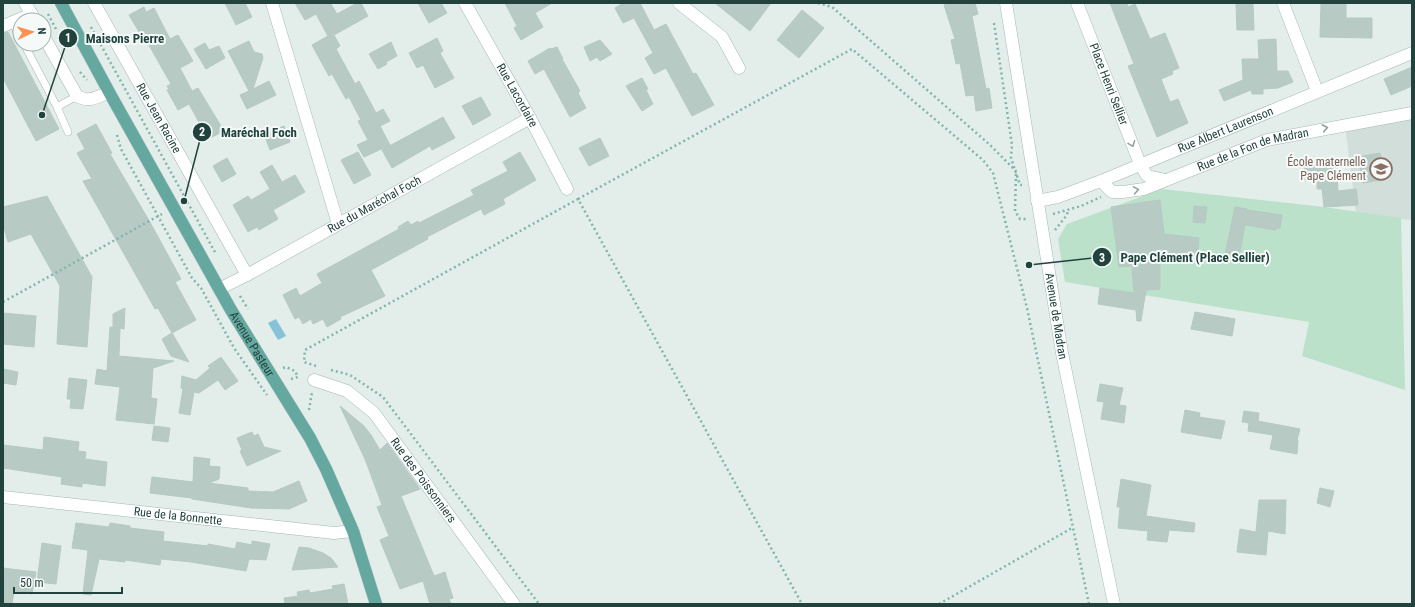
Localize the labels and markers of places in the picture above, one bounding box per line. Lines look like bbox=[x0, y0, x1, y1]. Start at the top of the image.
callout: Maisons Pierre bbox=[58, 26, 173, 51]
callout: Maréchal Foch bbox=[192, 120, 305, 145]
place label: École maternelle Pape Clément bbox=[1287, 154, 1366, 183]
school or university icon: École maternelle Pape Clément bbox=[1368, 156, 1394, 182]
callout: Pape Clément (Place Sellier) bbox=[1092, 245, 1278, 270]

